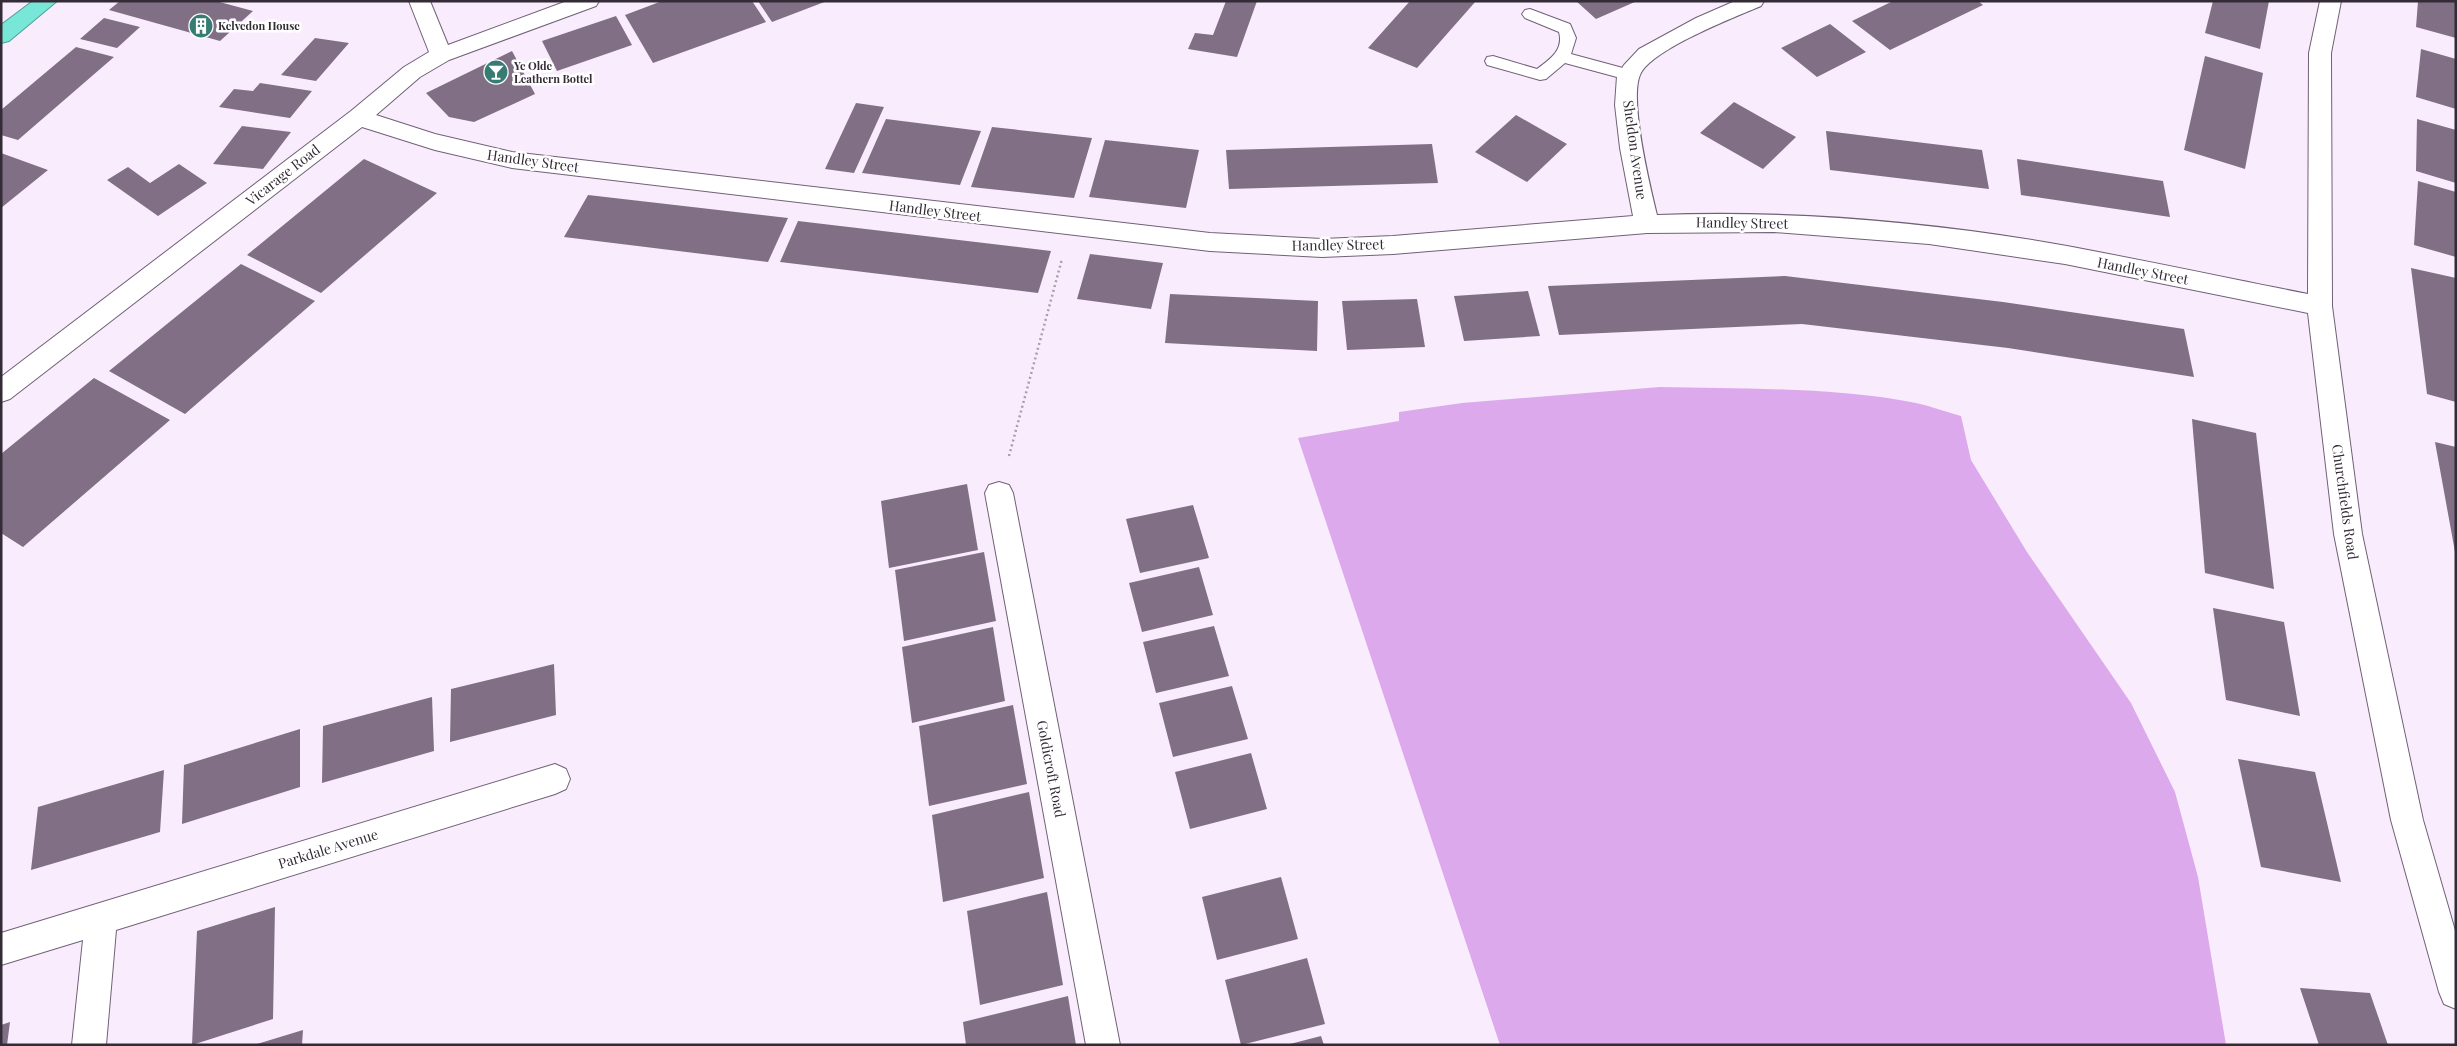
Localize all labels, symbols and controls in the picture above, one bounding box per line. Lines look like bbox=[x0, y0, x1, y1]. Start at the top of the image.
building icon: Kelvedon House bbox=[188, 13, 214, 39]
place label: Kelvedon House bbox=[218, 18, 300, 33]
place label: Ye Olde Leathern Bottel bbox=[513, 58, 593, 86]
bar icon: Ye Olde Leathern Bottel bbox=[483, 59, 509, 85]
street label: Sheldon Avenue bbox=[1619, 99, 1652, 201]
street label: Vicarage Road bbox=[241, 140, 324, 210]
street label: Handley Street bbox=[486, 145, 581, 176]
street label: Handley Street bbox=[888, 195, 983, 226]
street label: Handley Street bbox=[1696, 212, 1789, 233]
street label: Handley Street bbox=[1292, 234, 1385, 255]
street label: Handley Street bbox=[2096, 252, 2191, 289]
street label: Churchfields Road bbox=[2328, 443, 2363, 561]
street label: Goldicroft Road bbox=[1033, 719, 1070, 819]
street label: Parkdale Avenue bbox=[276, 824, 380, 873]

